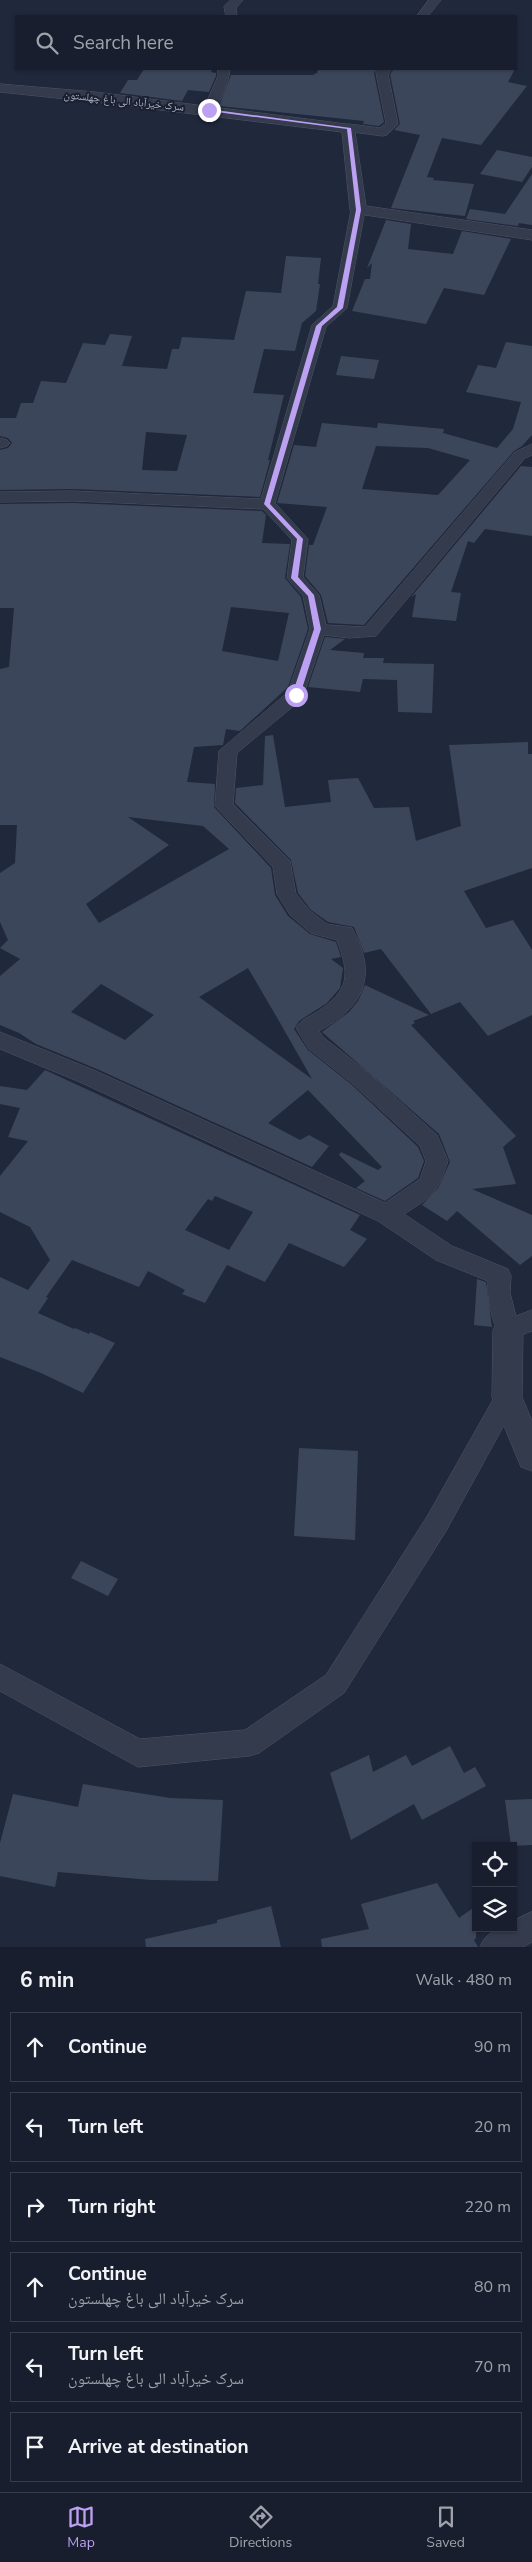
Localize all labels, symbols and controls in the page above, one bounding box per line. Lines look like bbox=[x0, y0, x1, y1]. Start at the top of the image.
search box bbox=[15, 15, 517, 70]
icon: search bbox=[33, 29, 61, 57]
text: Search here bbox=[73, 30, 174, 56]
street label: سرک خیرآباد الی باغ چهلستون bbox=[63, 87, 185, 115]
route end bbox=[198, 99, 221, 122]
route start bbox=[285, 684, 308, 707]
map controls bbox=[472, 1842, 517, 1932]
button: locate bbox=[472, 1842, 517, 1887]
button: layers bbox=[472, 1887, 517, 1932]
text: 6 min bbox=[20, 1966, 74, 1994]
text: Walk · 480 m bbox=[416, 1969, 512, 1991]
icon: ahead bbox=[21, 2033, 49, 2061]
text: Continue bbox=[68, 2034, 147, 2060]
text: 90 m bbox=[474, 2036, 511, 2058]
icon: left bbox=[21, 2113, 49, 2141]
text: Turn left bbox=[68, 2114, 143, 2140]
text: 20 m bbox=[474, 2116, 511, 2138]
icon: right bbox=[21, 2193, 49, 2221]
text: Turn right bbox=[68, 2194, 155, 2220]
text: 220 m bbox=[464, 2196, 511, 2218]
text: Continue bbox=[68, 2261, 147, 2287]
icon: ahead bbox=[21, 2273, 49, 2301]
text: 80 m bbox=[474, 2276, 511, 2298]
text: سرک خیرآباد الی باغ چهلستون bbox=[68, 2288, 244, 2310]
text: Turn left bbox=[68, 2341, 143, 2367]
icon: left bbox=[21, 2353, 49, 2381]
text: 70 m bbox=[474, 2356, 511, 2378]
text: سرک خیرآباد الی باغ چهلستون bbox=[68, 2368, 244, 2390]
icon: arrive bbox=[21, 2433, 49, 2461]
text: Arrive at destination bbox=[68, 2434, 249, 2460]
tab: Map bbox=[67, 2503, 95, 2552]
tab: Directions bbox=[229, 2503, 292, 2552]
tab: Saved bbox=[426, 2503, 465, 2552]

